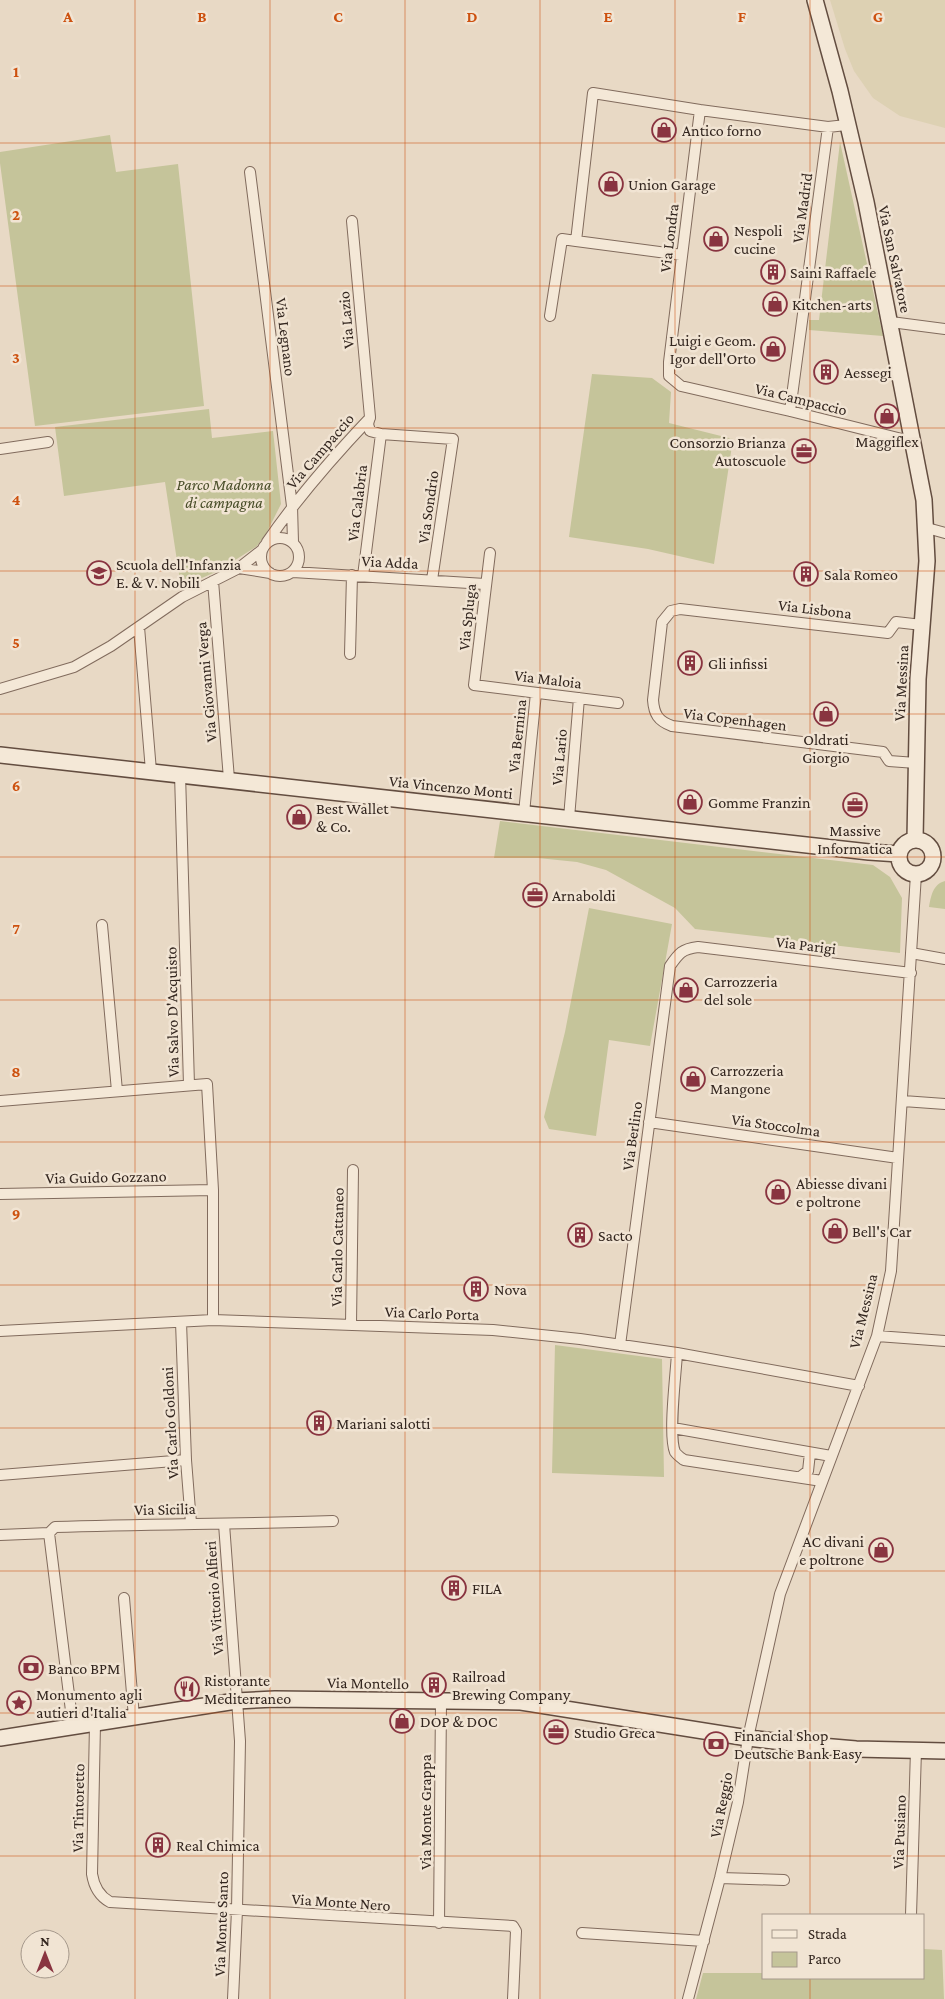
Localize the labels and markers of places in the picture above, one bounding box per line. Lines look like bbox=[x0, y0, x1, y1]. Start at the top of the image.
shop icon: Antico forno bbox=[651, 117, 677, 143]
place label: Antico forno bbox=[682, 122, 762, 139]
shop icon: Union Garage bbox=[598, 171, 624, 197]
place label: Union Garage bbox=[628, 176, 716, 194]
place label: Nespoli cucine bbox=[734, 222, 782, 257]
shop icon: Nespoli cucine bbox=[703, 226, 729, 252]
building icon: Saini Raffaele bbox=[760, 259, 786, 285]
place label: Saini Raffaele bbox=[790, 264, 876, 281]
shop icon: Kitchen-arts bbox=[762, 291, 788, 317]
place label: Kitchen-arts bbox=[792, 296, 872, 313]
place label: Luigi e Geom. Igor dell'Orto bbox=[669, 332, 756, 368]
shop icon: Luigi e Geom. Igor dell'Orto bbox=[760, 336, 786, 362]
building icon: Aessegi bbox=[813, 359, 839, 385]
place label: Aessegi bbox=[844, 364, 892, 382]
shop icon: Maggiflex bbox=[874, 403, 900, 429]
place label: Maggiflex bbox=[855, 433, 919, 451]
place label: Consorzio Brianza Autoscuole bbox=[670, 434, 787, 469]
office icon: Consorzio Brianza Autoscuole bbox=[791, 438, 817, 464]
place label: Scuola dell'Infanzia E. & V. Nobili bbox=[116, 556, 242, 591]
school or university icon: Scuola dell'Infanzia E. & V. Nobili bbox=[86, 560, 112, 586]
building icon: Sala Romeo bbox=[793, 561, 819, 587]
place label: Sala Romeo bbox=[824, 566, 898, 583]
building icon: Gli infissi bbox=[677, 650, 703, 676]
place label: Gli infissi bbox=[708, 655, 768, 672]
shop icon: Oldrati Giorgio bbox=[813, 701, 839, 727]
place label: Oldrati Giorgio bbox=[802, 731, 850, 767]
shop icon: Gomme Franzin bbox=[677, 789, 703, 815]
office icon: Massive Informatica bbox=[842, 792, 868, 818]
place label: Gomme Franzin bbox=[708, 794, 811, 811]
place label: Best Wallet & Co. bbox=[316, 800, 389, 835]
shop icon: Best Wallet & Co. bbox=[286, 804, 312, 830]
place label: Massive Informatica bbox=[817, 822, 893, 857]
office icon: Arnaboldi bbox=[522, 882, 548, 908]
place label: Arnaboldi bbox=[552, 887, 616, 904]
place label: Carrozzeria del sole bbox=[704, 973, 778, 1008]
shop icon: Carrozzeria del sole bbox=[673, 977, 699, 1003]
place label: Carrozzeria Mangone bbox=[710, 1062, 784, 1098]
shop icon: Carrozzeria Mangone bbox=[680, 1066, 706, 1092]
place label: Abiesse divani e poltrone bbox=[796, 1175, 887, 1211]
shop icon: Abiesse divani e poltrone bbox=[765, 1179, 791, 1205]
shop icon: Bell's Car bbox=[822, 1218, 848, 1244]
building icon: Sacto bbox=[567, 1222, 593, 1248]
place label: Bell's Car bbox=[852, 1223, 912, 1240]
place label: Sacto bbox=[598, 1227, 633, 1244]
building icon: Nova bbox=[463, 1276, 489, 1302]
place label: Nova bbox=[494, 1281, 528, 1298]
building icon: Mariani salotti bbox=[306, 1410, 332, 1436]
place label: Mariani salotti bbox=[336, 1415, 430, 1432]
place label: AC divani e poltrone bbox=[799, 1533, 864, 1569]
shop icon: AC divani e poltrone bbox=[868, 1537, 894, 1563]
building icon: FILA bbox=[441, 1575, 467, 1601]
place label: FILA bbox=[472, 1580, 503, 1597]
bank icon: Banco BPM bbox=[18, 1655, 44, 1681]
place label: Banco BPM bbox=[48, 1660, 120, 1677]
place label: Railroad Brewing Company bbox=[452, 1668, 571, 1704]
place label: Ristorante Mediterraneo bbox=[204, 1672, 291, 1707]
building icon: Railroad Brewing Company bbox=[421, 1672, 447, 1698]
restaurant icon: Ristorante Mediterraneo bbox=[174, 1676, 200, 1702]
place label: Monumento agli autieri d'Italia bbox=[36, 1686, 142, 1721]
place icon: Monumento agli autieri d'Italia bbox=[6, 1690, 32, 1716]
shop icon: DOP & DOC bbox=[389, 1708, 415, 1734]
place label: DOP & DOC bbox=[420, 1713, 497, 1730]
office icon: Studio Greca bbox=[543, 1719, 569, 1745]
place label: Studio Greca bbox=[574, 1724, 656, 1741]
place label: Financial Shop Deutsche Bank Easy bbox=[734, 1727, 862, 1763]
bank icon: Financial Shop Deutsche Bank Easy bbox=[703, 1731, 729, 1757]
building icon: Real Chimica bbox=[145, 1832, 171, 1858]
place label: Real Chimica bbox=[176, 1837, 260, 1854]

